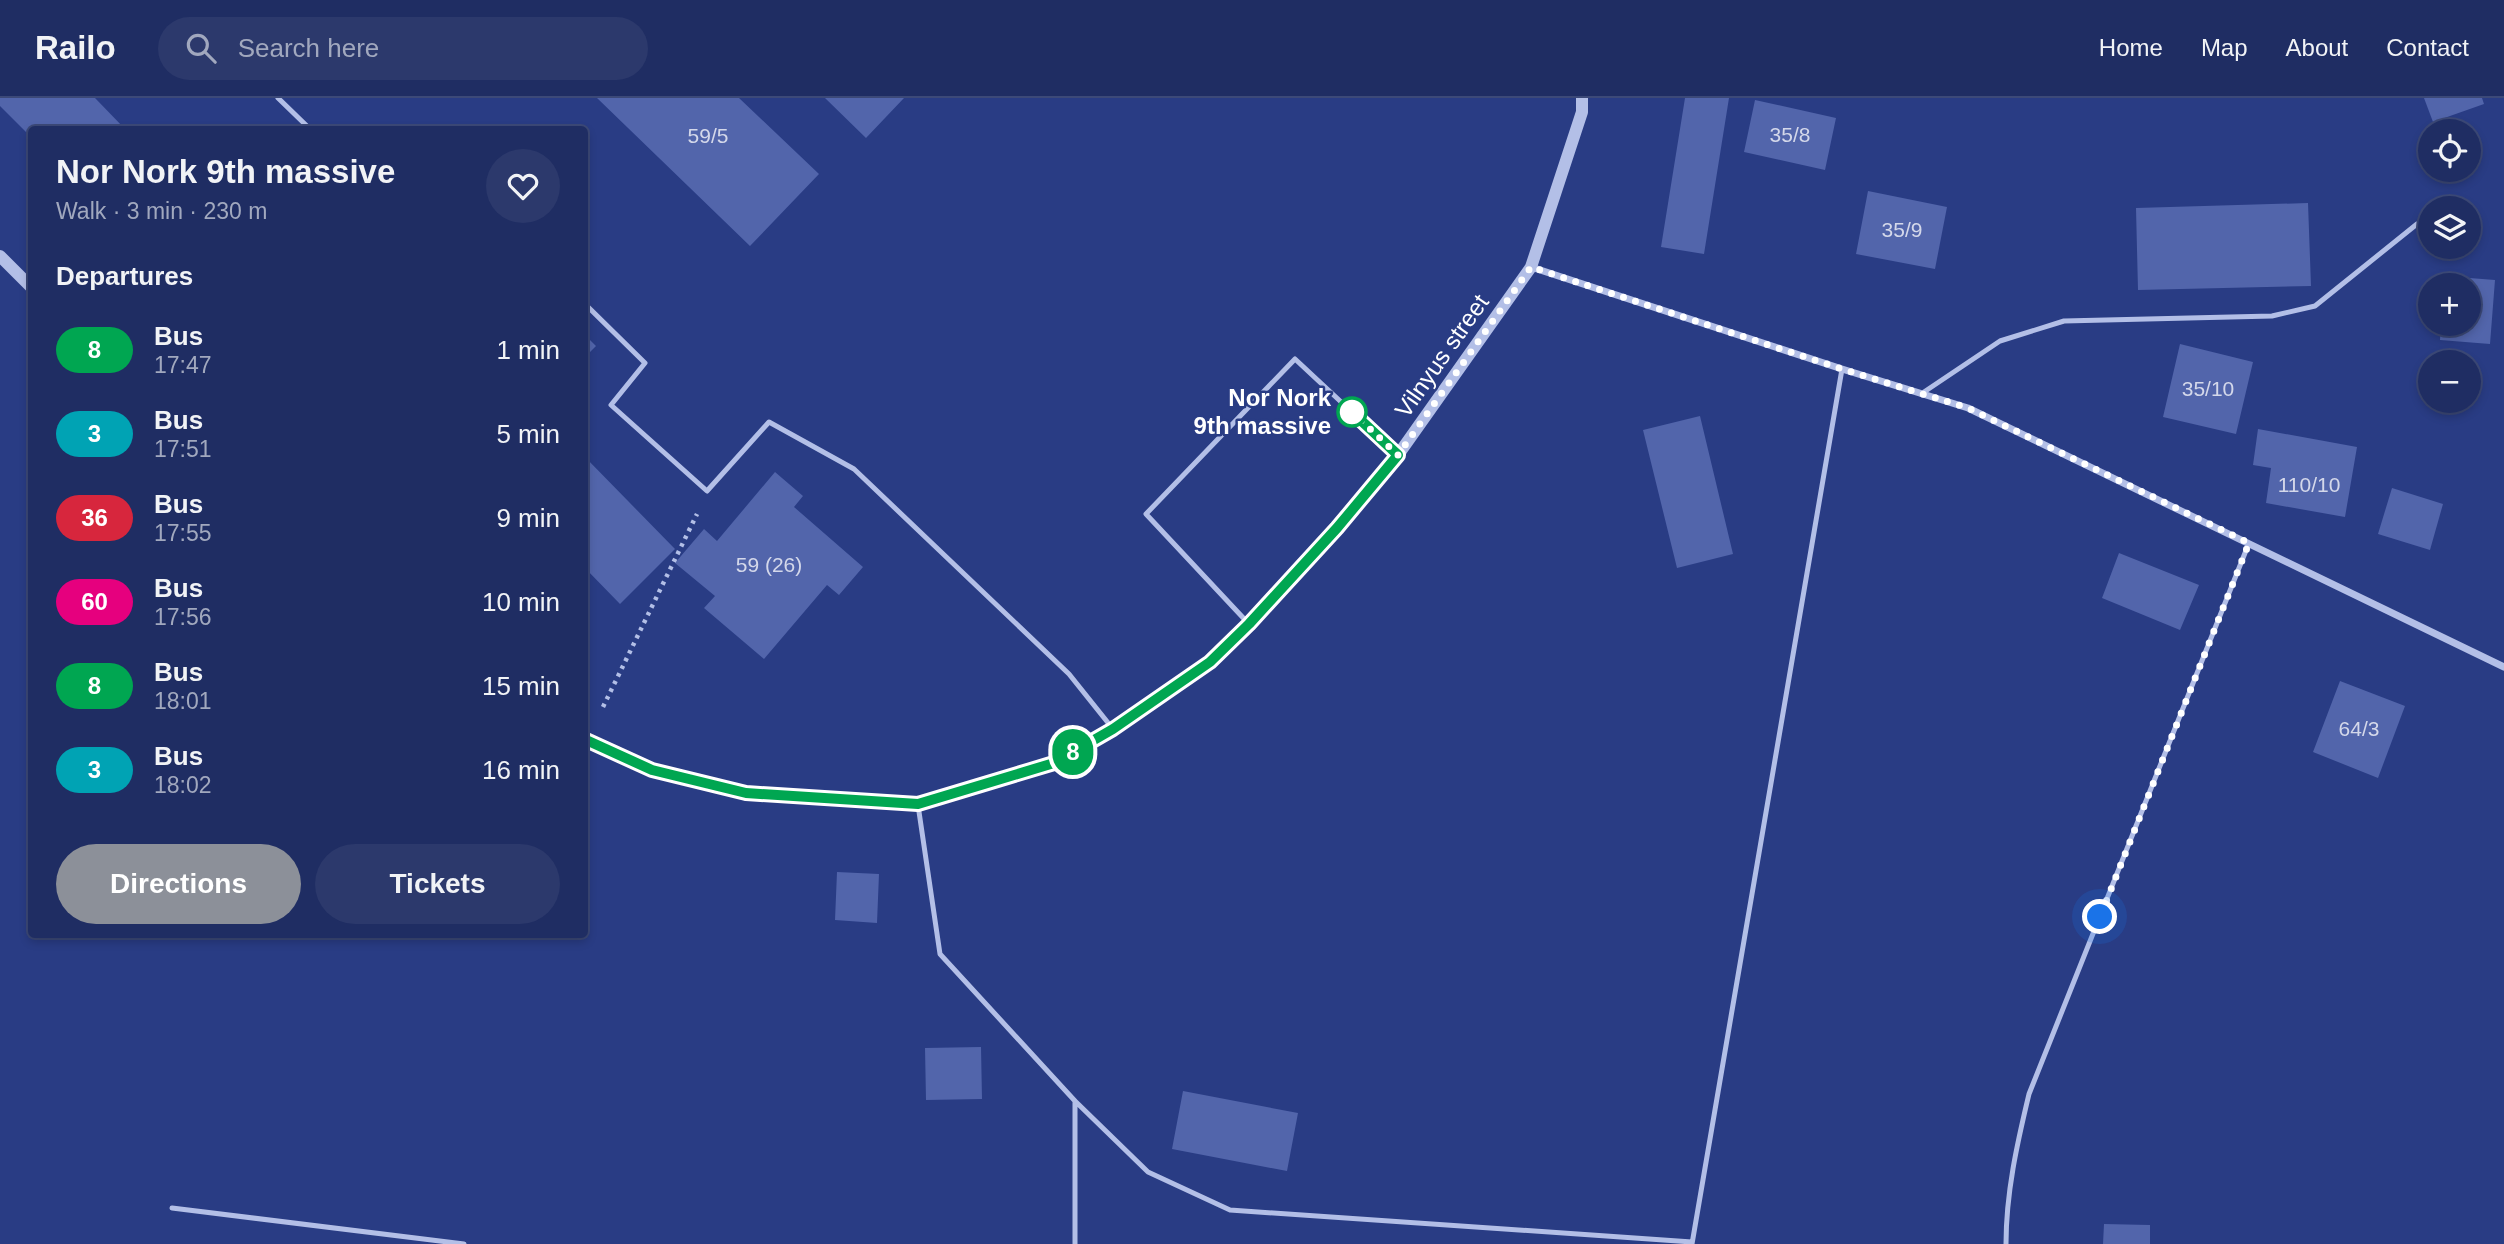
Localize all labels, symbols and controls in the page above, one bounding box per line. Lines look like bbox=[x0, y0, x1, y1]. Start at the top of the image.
search box bbox=[158, 17, 648, 80]
text: Railo bbox=[35, 29, 116, 66]
icon: search bbox=[182, 29, 220, 67]
text: Search here bbox=[238, 33, 379, 63]
text: Home bbox=[2099, 34, 2163, 61]
text: Map bbox=[2201, 34, 2248, 61]
text: About bbox=[2286, 34, 2348, 61]
text: Contact bbox=[2386, 34, 2469, 61]
map controls bbox=[2418, 119, 2481, 413]
button: locate bbox=[2418, 119, 2481, 182]
house number: 35/8 bbox=[1770, 123, 1810, 146]
house number: 59/5 bbox=[688, 124, 728, 147]
button: heart bbox=[486, 149, 560, 223]
text: Nor Nork 9th massive bbox=[56, 153, 395, 190]
button: layers bbox=[2418, 196, 2481, 259]
text: Walk · 3 min · 230 m bbox=[56, 198, 267, 224]
house number: 35/9 bbox=[1882, 218, 1922, 241]
text: Departures bbox=[56, 261, 193, 291]
button: + bbox=[2418, 273, 2481, 336]
street label: Vilnyus street bbox=[1389, 289, 1494, 422]
text: Bus bbox=[154, 321, 203, 351]
text: 1 min bbox=[496, 335, 560, 365]
text: 8 bbox=[88, 336, 101, 363]
button: − bbox=[2418, 350, 2481, 413]
text: 17:47 bbox=[154, 352, 212, 378]
house number: 35/10 bbox=[2182, 377, 2234, 400]
place label: Nor Nork 9th massive bbox=[1194, 384, 1332, 439]
marker: Nor Nork 9th massive bbox=[1337, 397, 1367, 427]
text: Bus bbox=[154, 405, 203, 435]
text: 5 min bbox=[496, 419, 560, 449]
text: 3 bbox=[88, 420, 101, 447]
text: 17:51 bbox=[154, 436, 212, 462]
house number: 110/10 bbox=[2278, 473, 2340, 496]
text: Bus bbox=[154, 489, 203, 519]
text: 9 min bbox=[496, 503, 560, 533]
text: 36 bbox=[81, 504, 108, 531]
text: 17:55 bbox=[154, 520, 212, 546]
house number: 59 (26) bbox=[736, 553, 802, 576]
text: Bus bbox=[154, 573, 203, 603]
text: 10 min bbox=[482, 587, 560, 617]
text: 60 bbox=[81, 588, 108, 615]
text: 17:56 bbox=[154, 604, 212, 630]
text: Bus bbox=[154, 657, 203, 687]
text: 15 min bbox=[482, 671, 560, 701]
text: 8 bbox=[88, 672, 101, 699]
text: 18:01 bbox=[154, 688, 212, 714]
house number: 64/3 bbox=[2339, 717, 2379, 740]
line badge: 8 bbox=[1050, 729, 1096, 775]
text: 8 bbox=[1066, 738, 1080, 765]
text: Bus bbox=[154, 741, 203, 771]
text: 16 min bbox=[482, 755, 560, 785]
text: 3 bbox=[88, 756, 101, 783]
text: 18:02 bbox=[154, 772, 212, 798]
button: Directions bbox=[56, 844, 301, 924]
button: Tickets bbox=[315, 844, 560, 924]
your location bbox=[2082, 899, 2117, 934]

